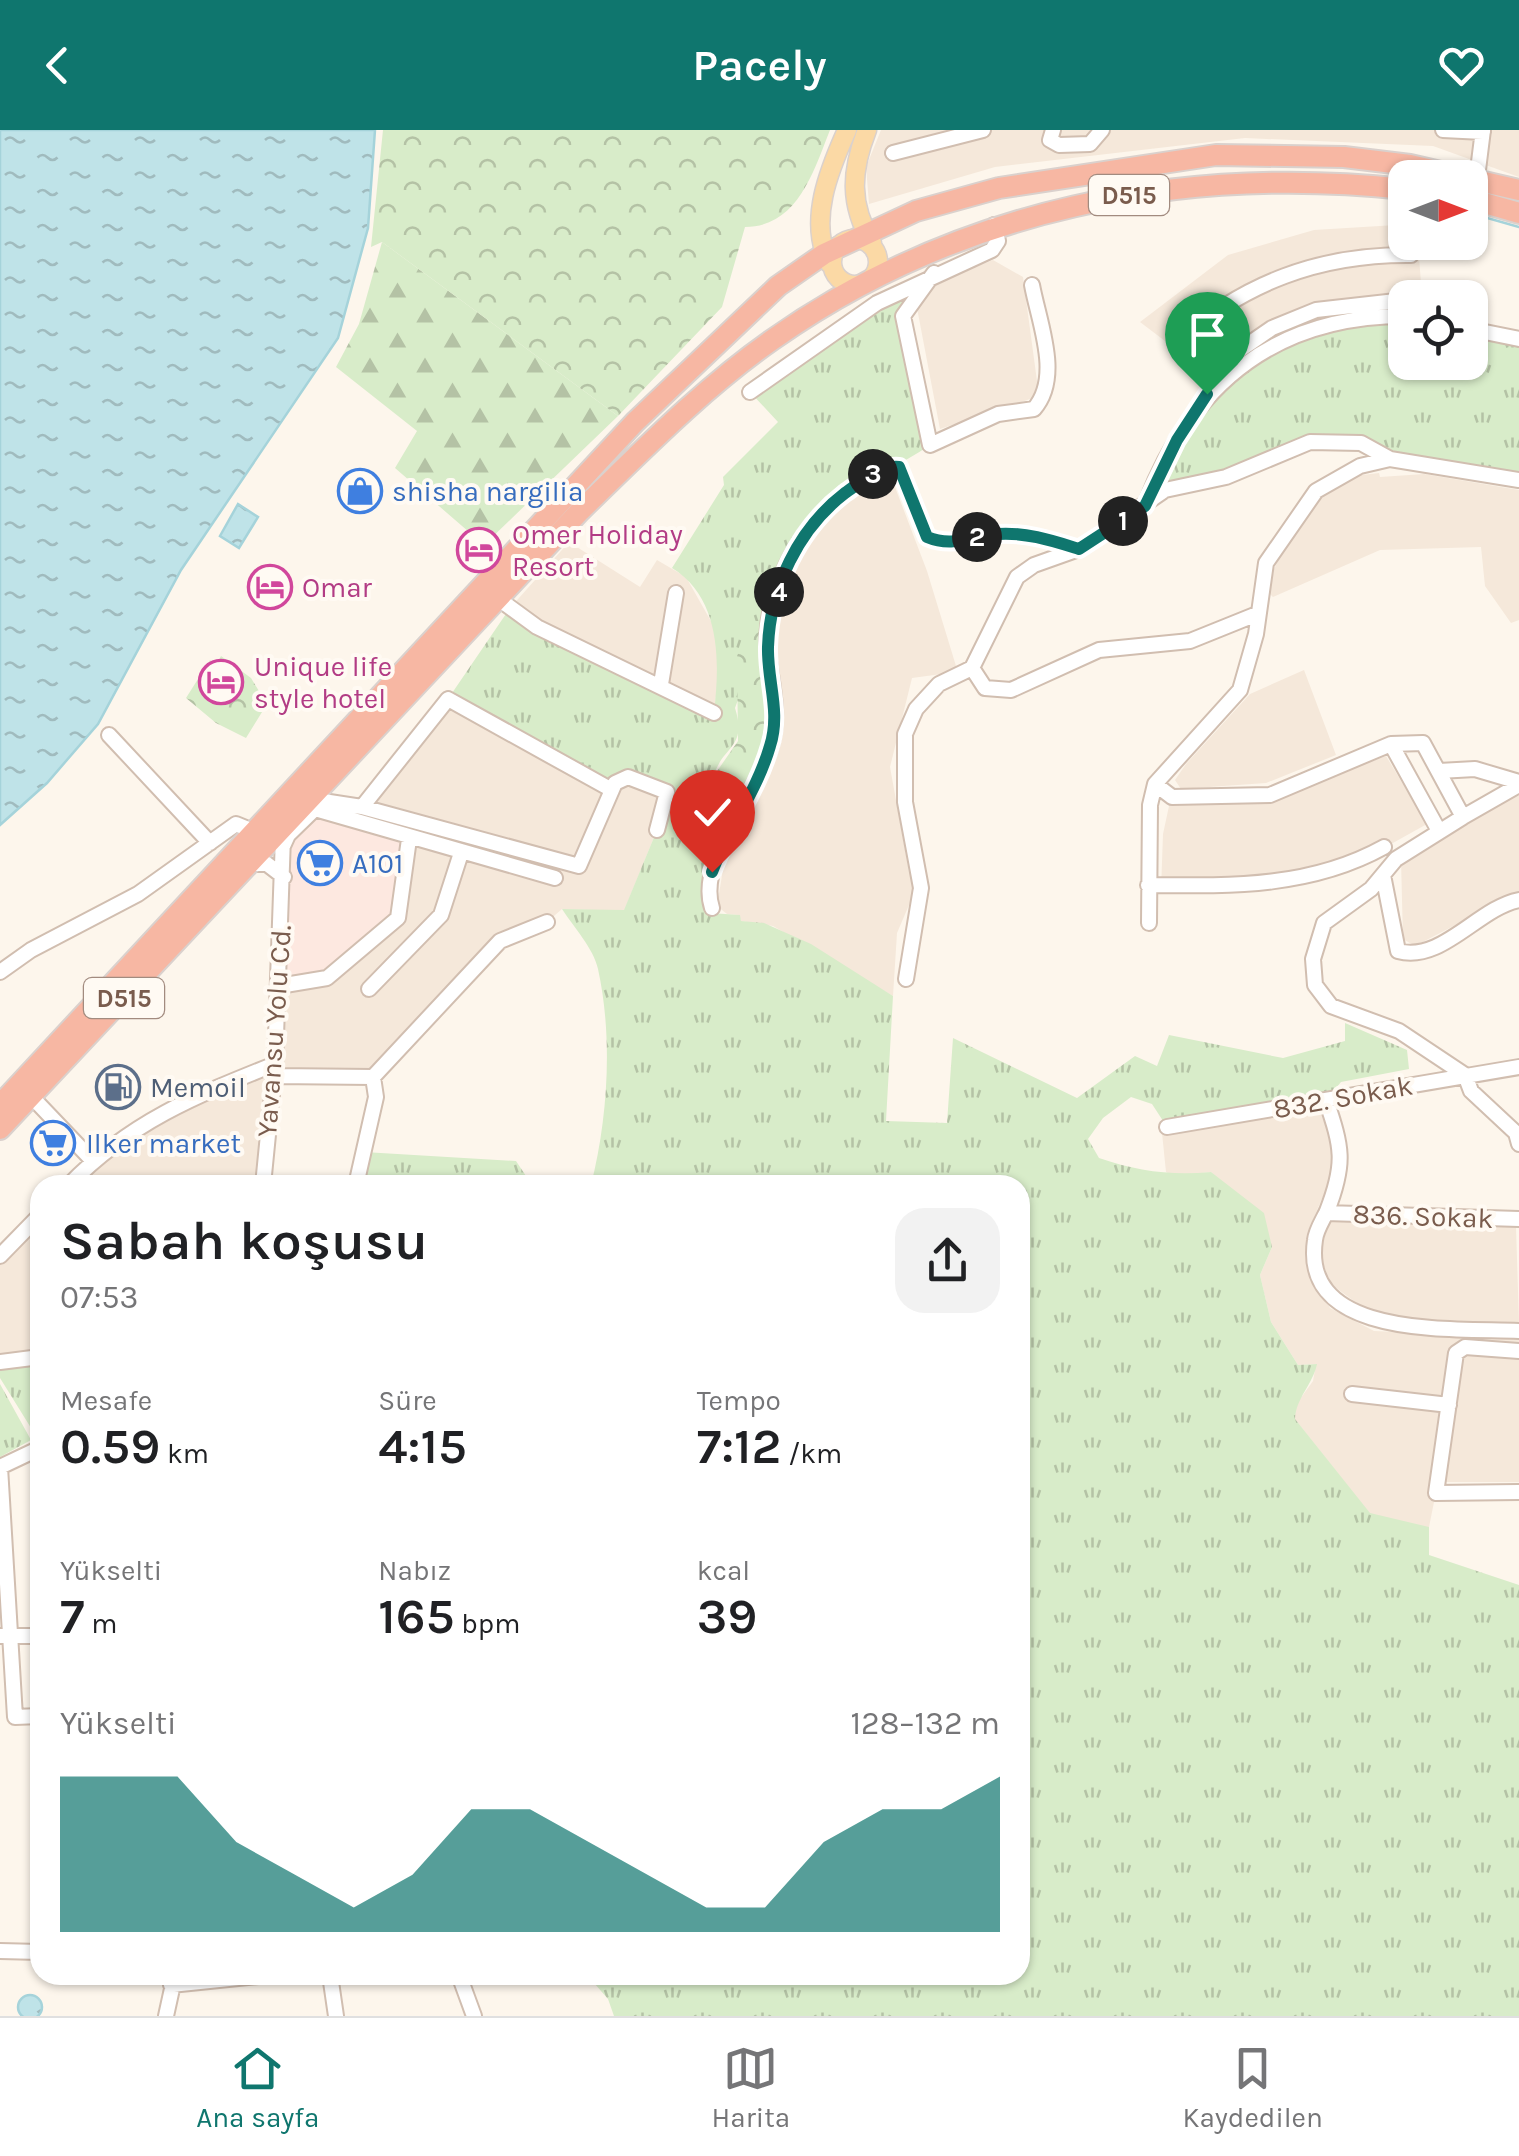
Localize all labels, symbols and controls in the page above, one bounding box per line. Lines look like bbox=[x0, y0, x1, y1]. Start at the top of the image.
icon: back bbox=[30, 38, 85, 93]
icon: heart bbox=[1434, 38, 1489, 93]
text: Pacely bbox=[692, 39, 827, 91]
north arrow bbox=[1388, 160, 1488, 260]
map controls bbox=[1388, 160, 1488, 380]
road number: D515 bbox=[1089, 175, 1169, 215]
button: locate bbox=[1388, 280, 1488, 380]
pin bbox=[1165, 292, 1250, 395]
icon: arrive bbox=[1180, 307, 1235, 362]
pin: 3 bbox=[848, 449, 898, 499]
text: 3 bbox=[864, 457, 882, 490]
shop icon: shisha nargilia bbox=[337, 468, 383, 514]
place label: shisha nargilia bbox=[392, 475, 583, 508]
pin: 1 bbox=[1098, 496, 1148, 546]
text: 1 bbox=[1118, 504, 1128, 537]
pin: 2 bbox=[952, 512, 1002, 562]
place label: Omer Holiday Resort bbox=[512, 518, 683, 583]
text: 2 bbox=[969, 520, 985, 553]
hotel icon: Omer Holiday Resort bbox=[456, 527, 502, 573]
hotel icon: Omar bbox=[247, 564, 293, 610]
pin: 4 bbox=[754, 567, 804, 617]
place label: Omar bbox=[302, 571, 373, 604]
text: 4 bbox=[771, 575, 787, 608]
place label: Unique life style hotel bbox=[254, 650, 392, 715]
hotel icon: Unique life style hotel bbox=[198, 659, 244, 705]
pin bbox=[670, 770, 755, 873]
icon: check bbox=[685, 785, 740, 840]
supermarket icon: A101 bbox=[297, 840, 343, 886]
place label: A101 bbox=[352, 847, 403, 880]
street label: Yavansu Yolu Cd. bbox=[250, 924, 298, 1138]
road number: D515 bbox=[84, 978, 164, 1018]
fuel station icon: Memoil bbox=[95, 1064, 141, 1110]
street label: 832. Sokak bbox=[1271, 1069, 1415, 1125]
place label: Memoil bbox=[150, 1071, 246, 1104]
supermarket icon: Ilker market bbox=[30, 1120, 76, 1166]
place label: Ilker market bbox=[86, 1127, 241, 1160]
street label: 836. Sokak bbox=[1352, 1197, 1494, 1235]
button: share bbox=[895, 1208, 1000, 1313]
text: Sabah koşusu bbox=[60, 1209, 428, 1273]
text: 07:53 bbox=[60, 1279, 138, 1316]
text: Mesafe bbox=[60, 1384, 152, 1417]
text: Süre bbox=[378, 1384, 437, 1417]
text: Tempo bbox=[697, 1384, 781, 1417]
text: 0.59 bbox=[60, 1417, 160, 1476]
text: 4:15 bbox=[378, 1417, 467, 1476]
text: 7:12 bbox=[697, 1417, 781, 1476]
text: km bbox=[160, 1437, 209, 1470]
text: /km bbox=[781, 1437, 842, 1470]
text: Yükselti bbox=[60, 1554, 162, 1587]
text: Nabız bbox=[378, 1554, 451, 1587]
text: kcal bbox=[697, 1554, 750, 1587]
text: 7 bbox=[60, 1587, 85, 1646]
text: 165 bbox=[378, 1587, 455, 1646]
text: 39 bbox=[697, 1587, 757, 1646]
text: m bbox=[85, 1607, 117, 1640]
text: bpm bbox=[455, 1607, 520, 1640]
text: Yükselti bbox=[60, 1705, 177, 1742]
text: 128–132 m bbox=[851, 1705, 1000, 1742]
tab: Ana sayfa bbox=[196, 2041, 319, 2134]
tab: Harita bbox=[712, 2041, 790, 2134]
tab: Kaydedilen bbox=[1182, 2041, 1323, 2134]

